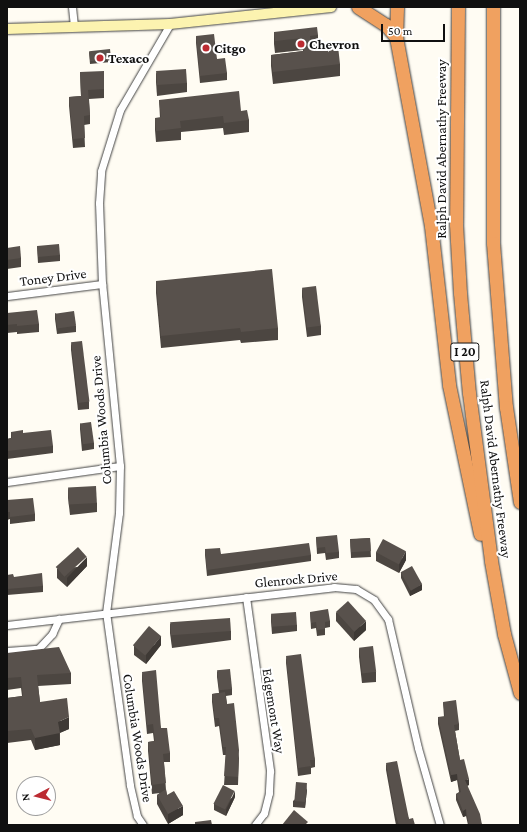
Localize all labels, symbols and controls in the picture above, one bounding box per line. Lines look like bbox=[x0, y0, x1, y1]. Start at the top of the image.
scale bar bbox=[383, 16, 447, 42]
text: 50 m bbox=[388, 24, 412, 38]
place label: Chevron bbox=[309, 36, 359, 52]
marker: Chevron bbox=[296, 39, 306, 49]
place label: Citgo bbox=[214, 40, 246, 56]
marker: Citgo bbox=[201, 43, 211, 53]
place label: Texaco bbox=[108, 50, 149, 66]
marker: Texaco bbox=[95, 53, 105, 63]
street label: Ralph David Abernathy Freeway bbox=[433, 59, 449, 239]
street label: Toney Drive bbox=[19, 265, 87, 289]
road number: I 20 bbox=[450, 341, 480, 363]
street label: Columbia Woods Drive bbox=[87, 355, 115, 485]
street label: Ralph David Abernathy Freeway bbox=[477, 379, 515, 559]
street label: Glenrock Drive bbox=[254, 567, 338, 591]
street label: Edgemont Way bbox=[259, 667, 289, 755]
street label: Columbia Woods Drive bbox=[120, 673, 156, 803]
north arrow bbox=[16, 776, 56, 816]
text: N bbox=[19, 793, 31, 802]

